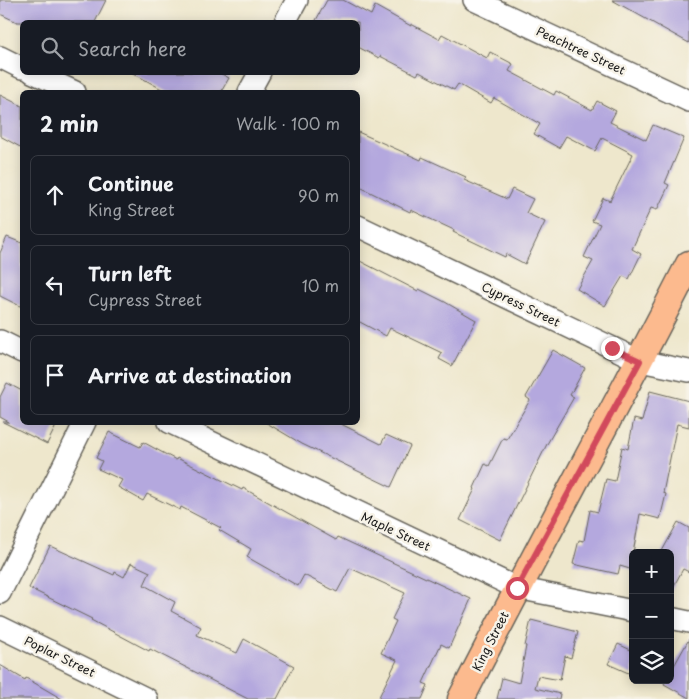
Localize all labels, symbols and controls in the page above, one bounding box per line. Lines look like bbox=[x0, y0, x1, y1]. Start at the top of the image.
search box bbox=[20, 20, 360, 75]
street label: Peachtree Street bbox=[534, 21, 629, 79]
icon: search bbox=[38, 34, 66, 62]
text: Search here bbox=[78, 34, 187, 62]
text: 2 min bbox=[40, 107, 99, 139]
text: Walk · 100 m bbox=[236, 111, 340, 135]
text: Continue bbox=[88, 169, 174, 197]
icon: ahead bbox=[41, 181, 69, 209]
text: 90 m bbox=[298, 183, 339, 207]
text: King Street bbox=[88, 197, 175, 221]
text: Turn left bbox=[88, 259, 172, 287]
icon: left bbox=[41, 271, 69, 299]
text: 10 m bbox=[302, 273, 339, 297]
street label: Cypress Street bbox=[479, 277, 563, 331]
text: Cypress Street bbox=[88, 287, 202, 311]
route end bbox=[601, 337, 624, 360]
icon: arrive bbox=[41, 361, 69, 389]
text: Arrive at destination bbox=[88, 361, 292, 389]
street label: Maple Street bbox=[358, 507, 434, 555]
map controls bbox=[629, 549, 674, 684]
button: + bbox=[629, 549, 674, 594]
route start bbox=[506, 577, 529, 600]
button: − bbox=[629, 594, 674, 639]
street label: King Street bbox=[467, 608, 513, 674]
street label: Poplar Street bbox=[22, 631, 99, 681]
button: layers bbox=[629, 639, 674, 684]

